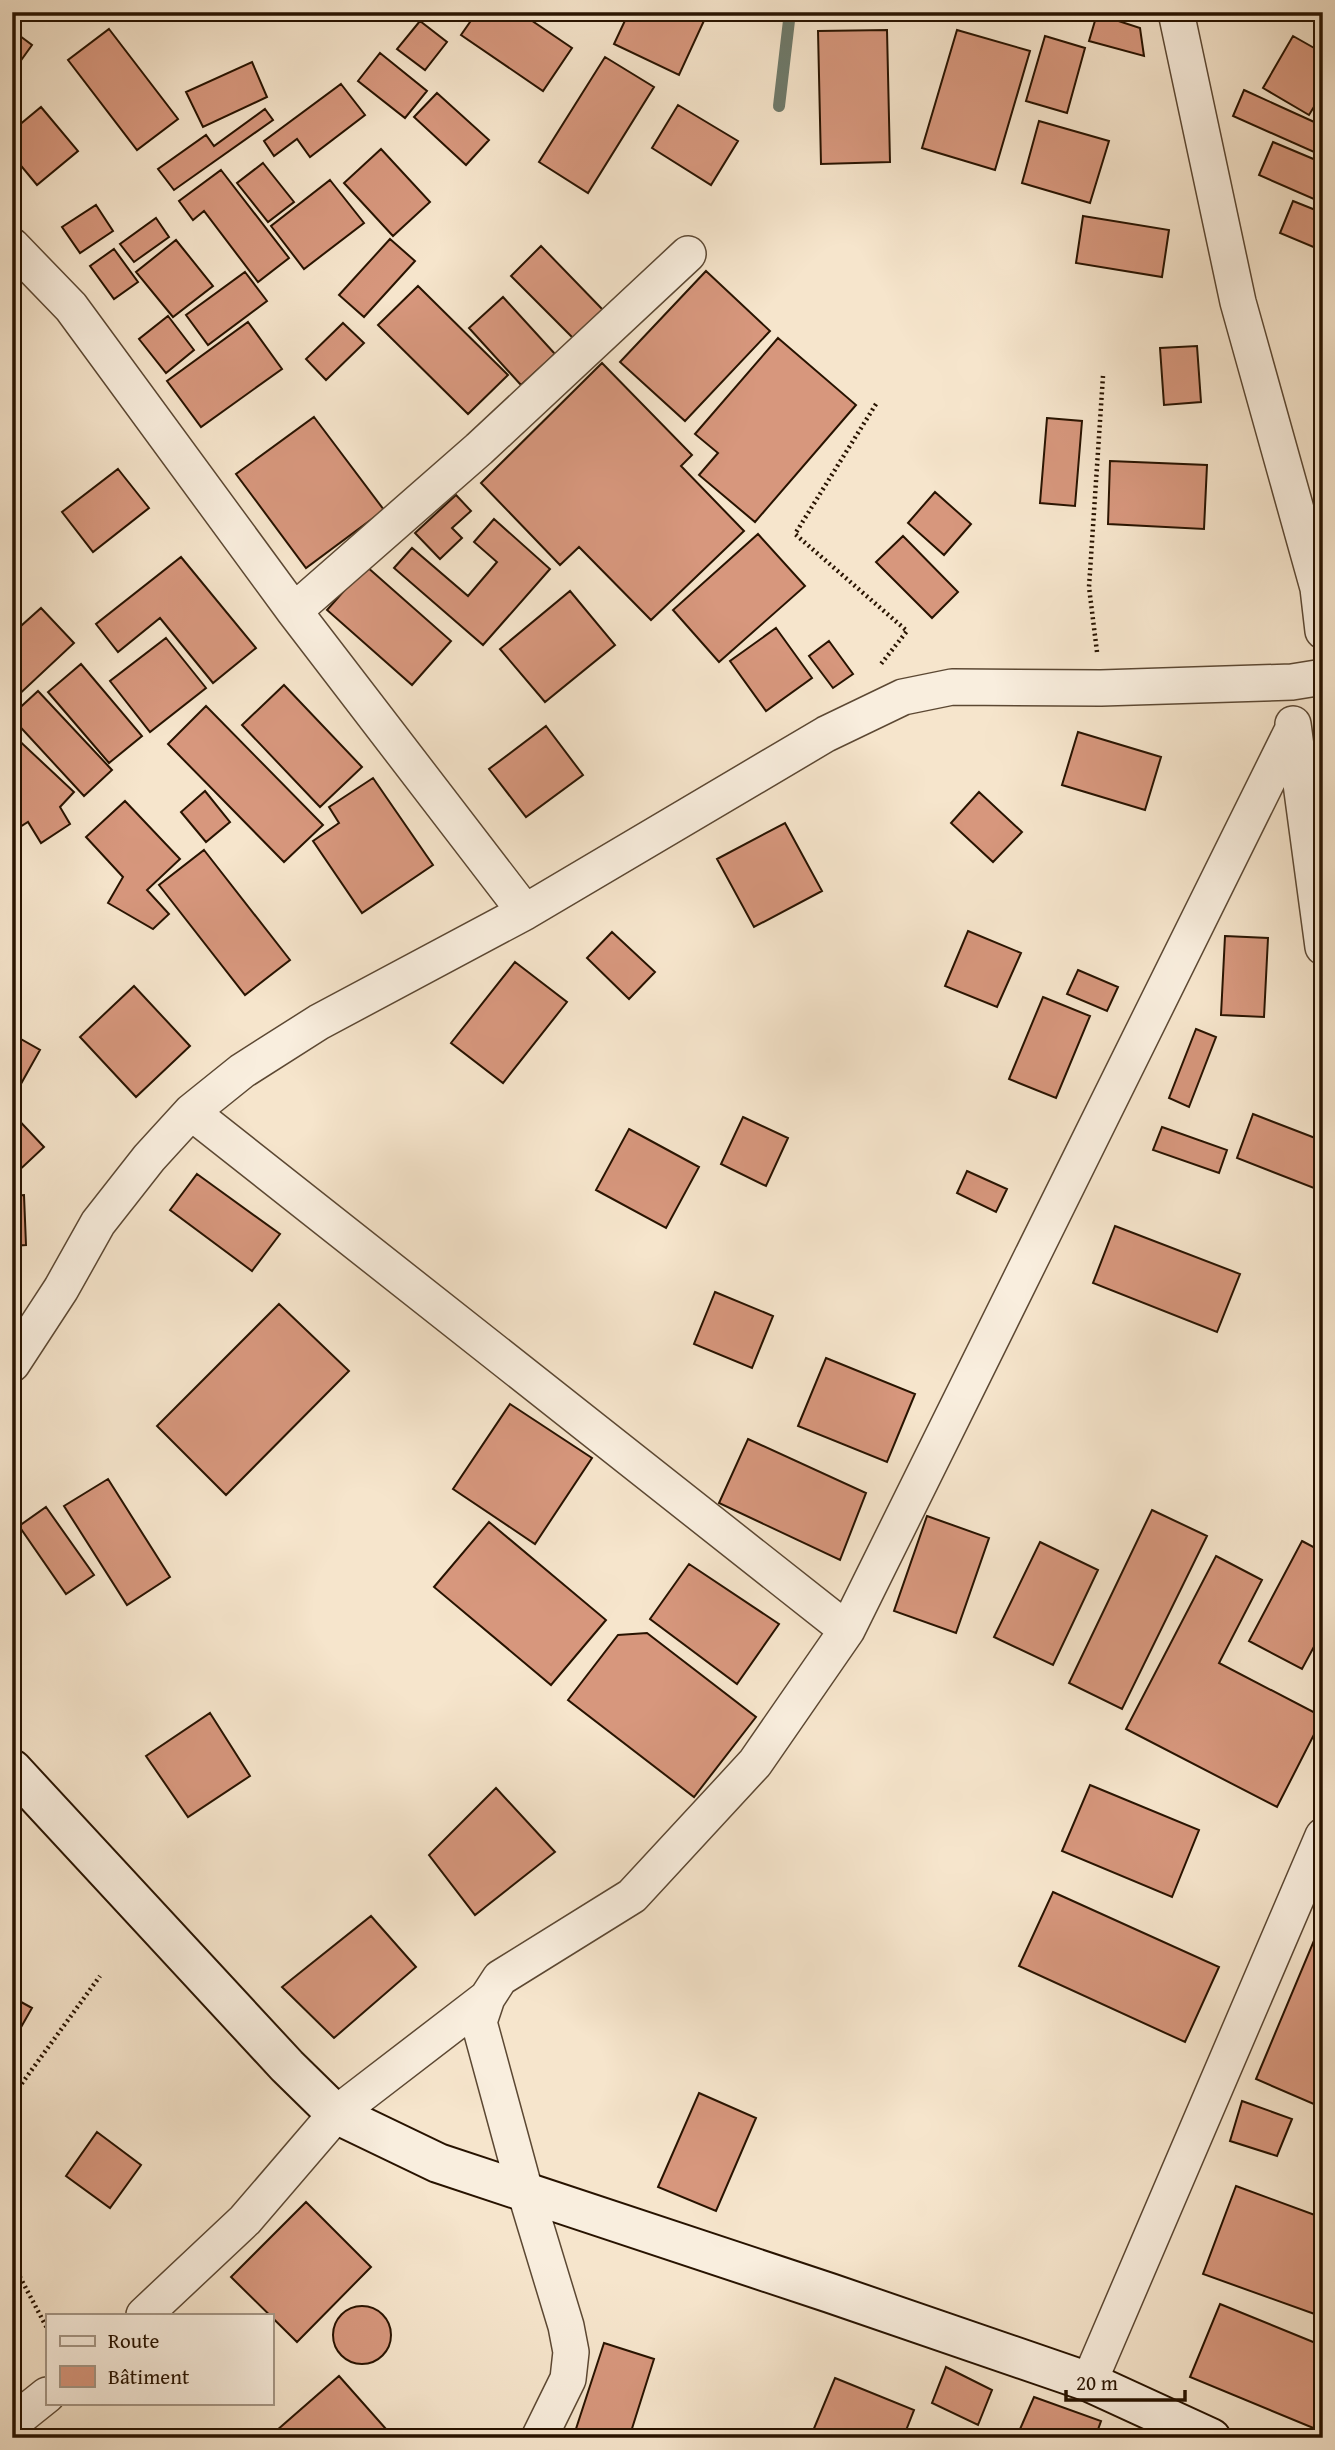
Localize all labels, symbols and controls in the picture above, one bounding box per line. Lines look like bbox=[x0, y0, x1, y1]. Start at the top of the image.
legend bbox=[46, 2314, 273, 2404]
text: Route bbox=[108, 2325, 160, 2356]
scale bar bbox=[1066, 2359, 1184, 2403]
text: Bâtiment bbox=[108, 2361, 190, 2392]
text: 20 m bbox=[1076, 2367, 1118, 2398]

